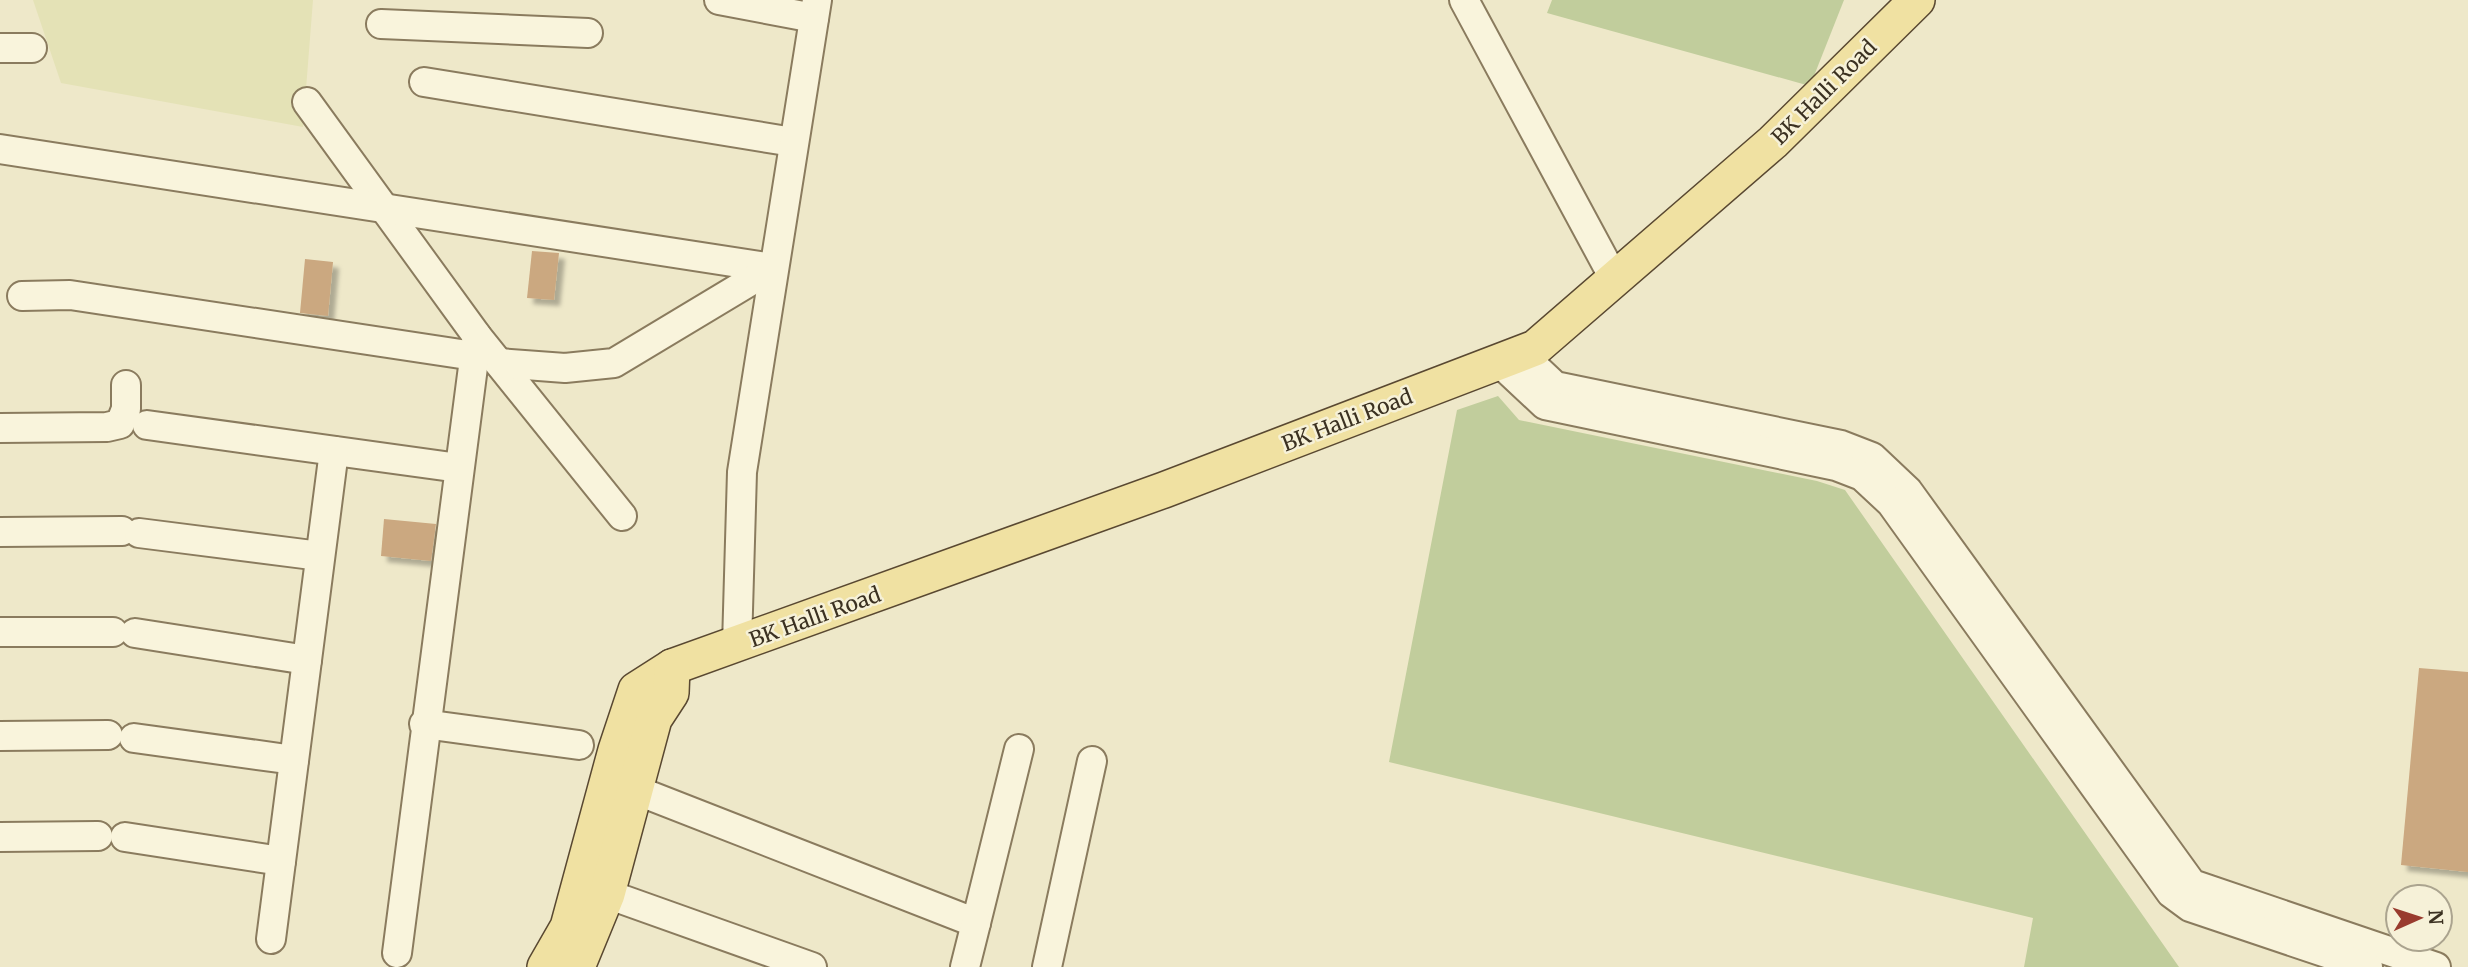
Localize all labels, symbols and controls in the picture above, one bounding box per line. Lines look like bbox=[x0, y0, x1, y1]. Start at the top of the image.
street label: BK Halli Road bbox=[1766, 34, 1882, 150]
street label: BK Halli Road bbox=[1278, 383, 1416, 457]
street label: BK Halli Road bbox=[746, 581, 885, 653]
north arrow bbox=[2384, 883, 2454, 953]
text: N bbox=[2424, 909, 2448, 925]

